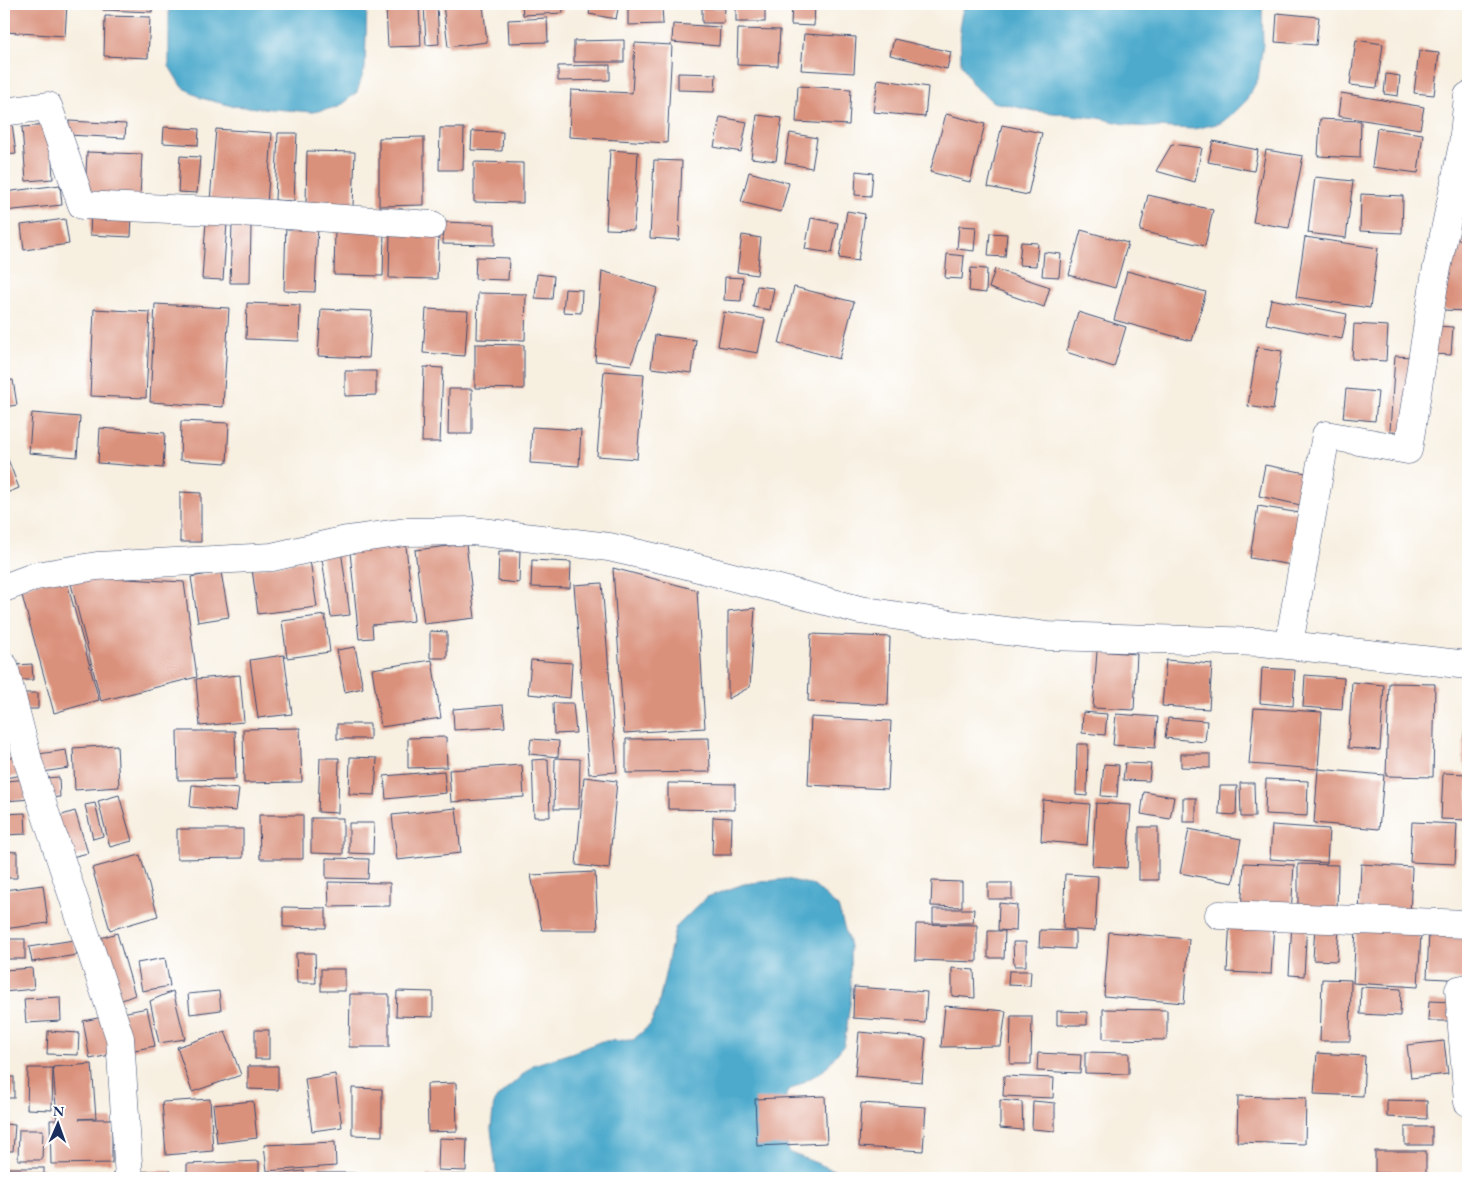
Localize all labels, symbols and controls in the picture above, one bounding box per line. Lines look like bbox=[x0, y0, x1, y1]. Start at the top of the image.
north arrow bbox=[32, 1100, 82, 1150]
text: N bbox=[52, 1102, 65, 1120]

